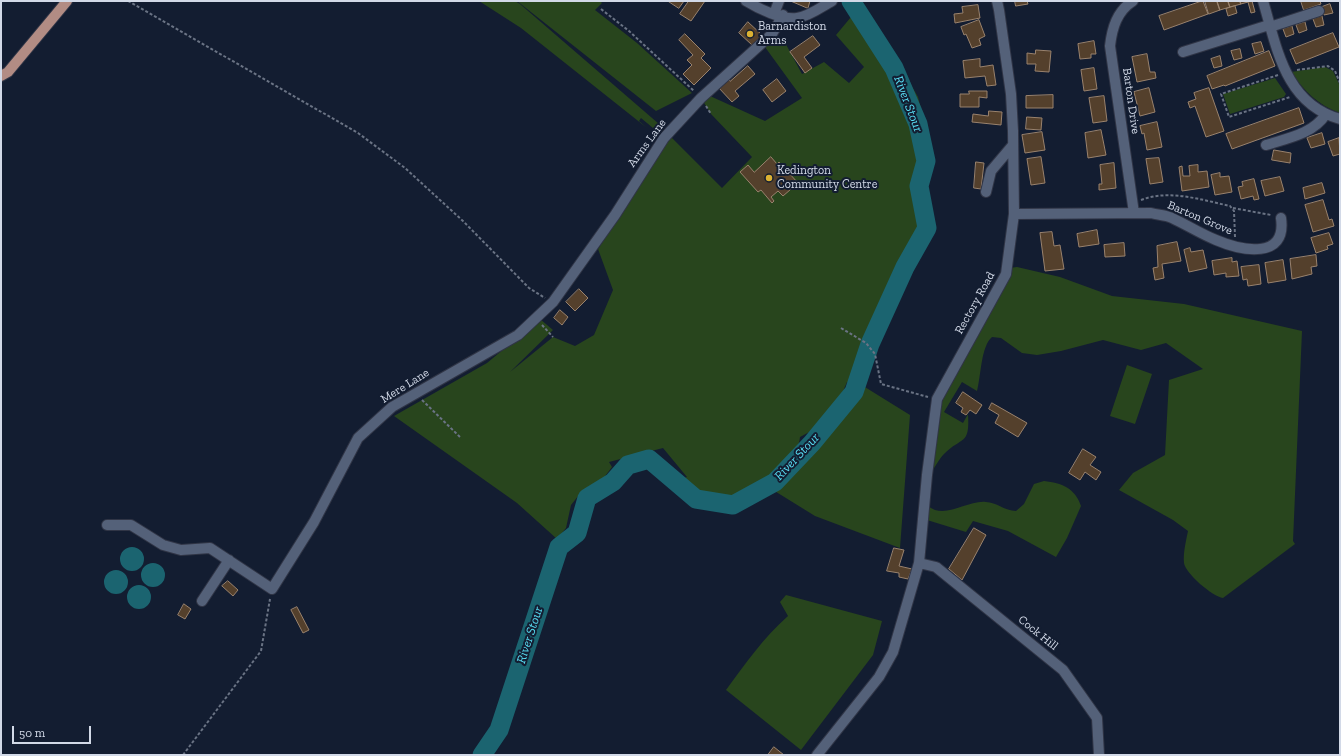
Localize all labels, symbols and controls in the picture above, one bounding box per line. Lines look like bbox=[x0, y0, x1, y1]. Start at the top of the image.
place label: Barnardiston Arms bbox=[758, 20, 826, 48]
marker: Barnardiston Arms bbox=[745, 29, 755, 39]
street label: Barton Drive bbox=[1119, 67, 1143, 135]
water label: River Stour bbox=[890, 74, 926, 134]
street label: Arms Lane bbox=[625, 116, 669, 170]
place label: Kedington Community Centre bbox=[777, 164, 877, 192]
marker: Kedington Community Centre bbox=[764, 173, 774, 183]
street label: Barton Grove bbox=[1165, 198, 1235, 238]
street label: Rectory Road bbox=[952, 269, 998, 337]
street label: Mere Lane bbox=[378, 366, 432, 406]
water label: River Stour bbox=[771, 430, 823, 484]
water label: River Stour bbox=[513, 605, 547, 665]
street label: Cock Hill bbox=[1015, 613, 1061, 653]
scale bar bbox=[14, 718, 93, 744]
text: 50 m bbox=[19, 726, 45, 740]

